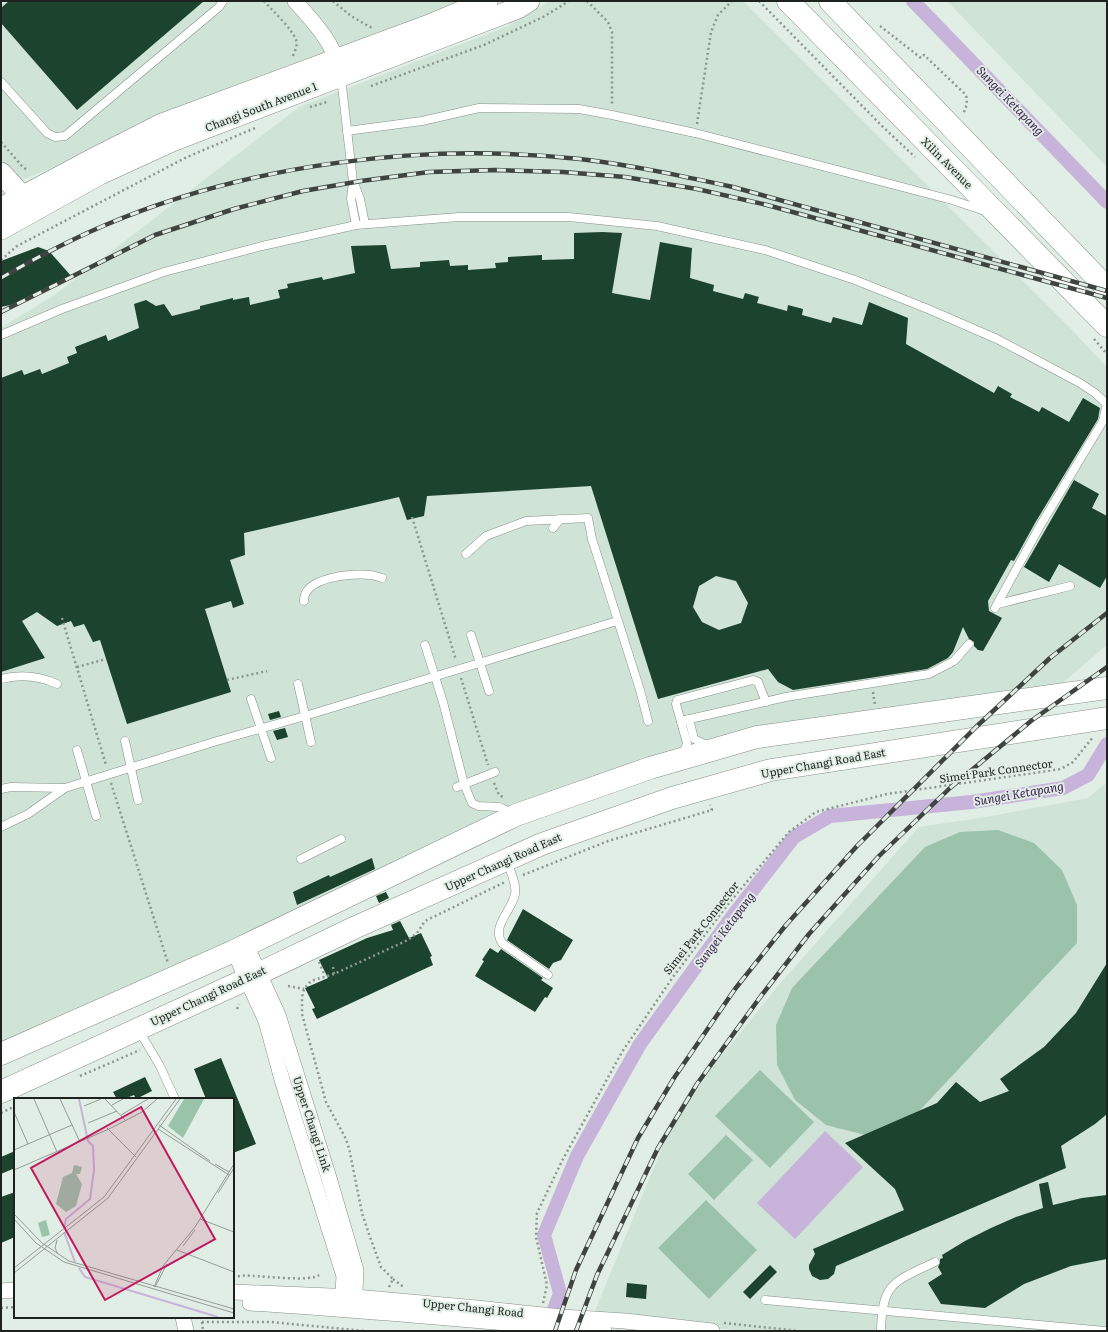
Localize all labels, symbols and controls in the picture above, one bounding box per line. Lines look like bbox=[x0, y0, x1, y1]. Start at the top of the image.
water label: Sungei Ketapang bbox=[973, 61, 1049, 139]
street label: Changi South Avenue 1 bbox=[202, 77, 319, 135]
street label: Xilin Avenue bbox=[918, 133, 977, 192]
street label: Upper Changi Road East bbox=[759, 743, 887, 781]
street label: Simei Park Connector bbox=[938, 754, 1054, 786]
water label: Sungei Ketapang bbox=[973, 776, 1065, 810]
street label: Upper Changi Road East bbox=[442, 828, 564, 894]
street label: Simei Park Connector bbox=[659, 877, 742, 977]
water label: Sungei Ketapang bbox=[690, 888, 759, 971]
street label: Upper Changi Road East bbox=[147, 961, 269, 1029]
street label: Upper Changi Link bbox=[290, 1074, 336, 1174]
inset map bbox=[14, 1098, 234, 1318]
street label: Upper Changi Road bbox=[422, 1294, 525, 1320]

